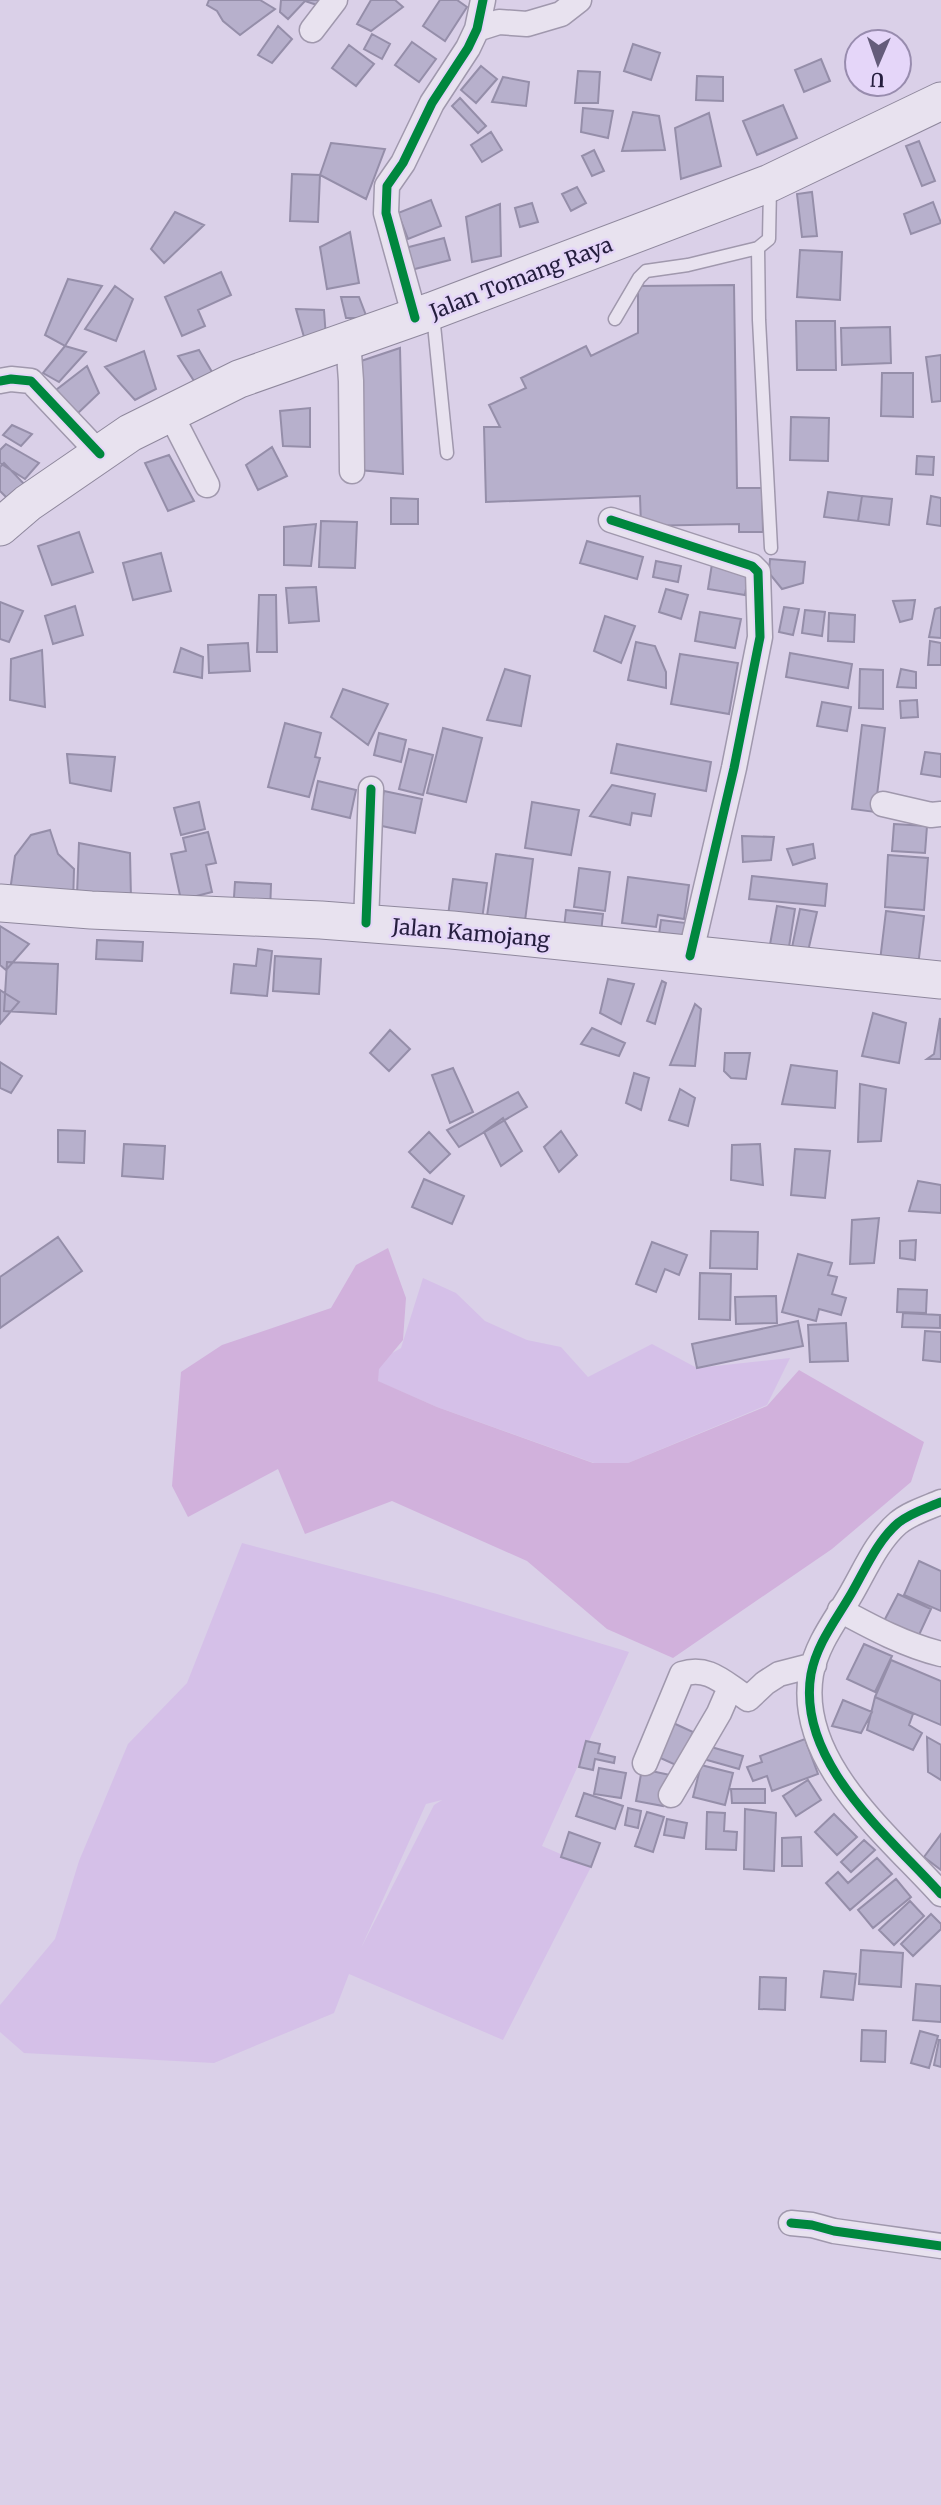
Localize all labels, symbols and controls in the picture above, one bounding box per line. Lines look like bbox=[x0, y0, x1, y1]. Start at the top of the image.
north arrow bbox=[843, 28, 913, 98]
text: U bbox=[870, 68, 885, 92]
street label: Jalan Tomang Raya bbox=[425, 231, 616, 326]
street label: Jalan Kamojang bbox=[390, 913, 551, 953]

